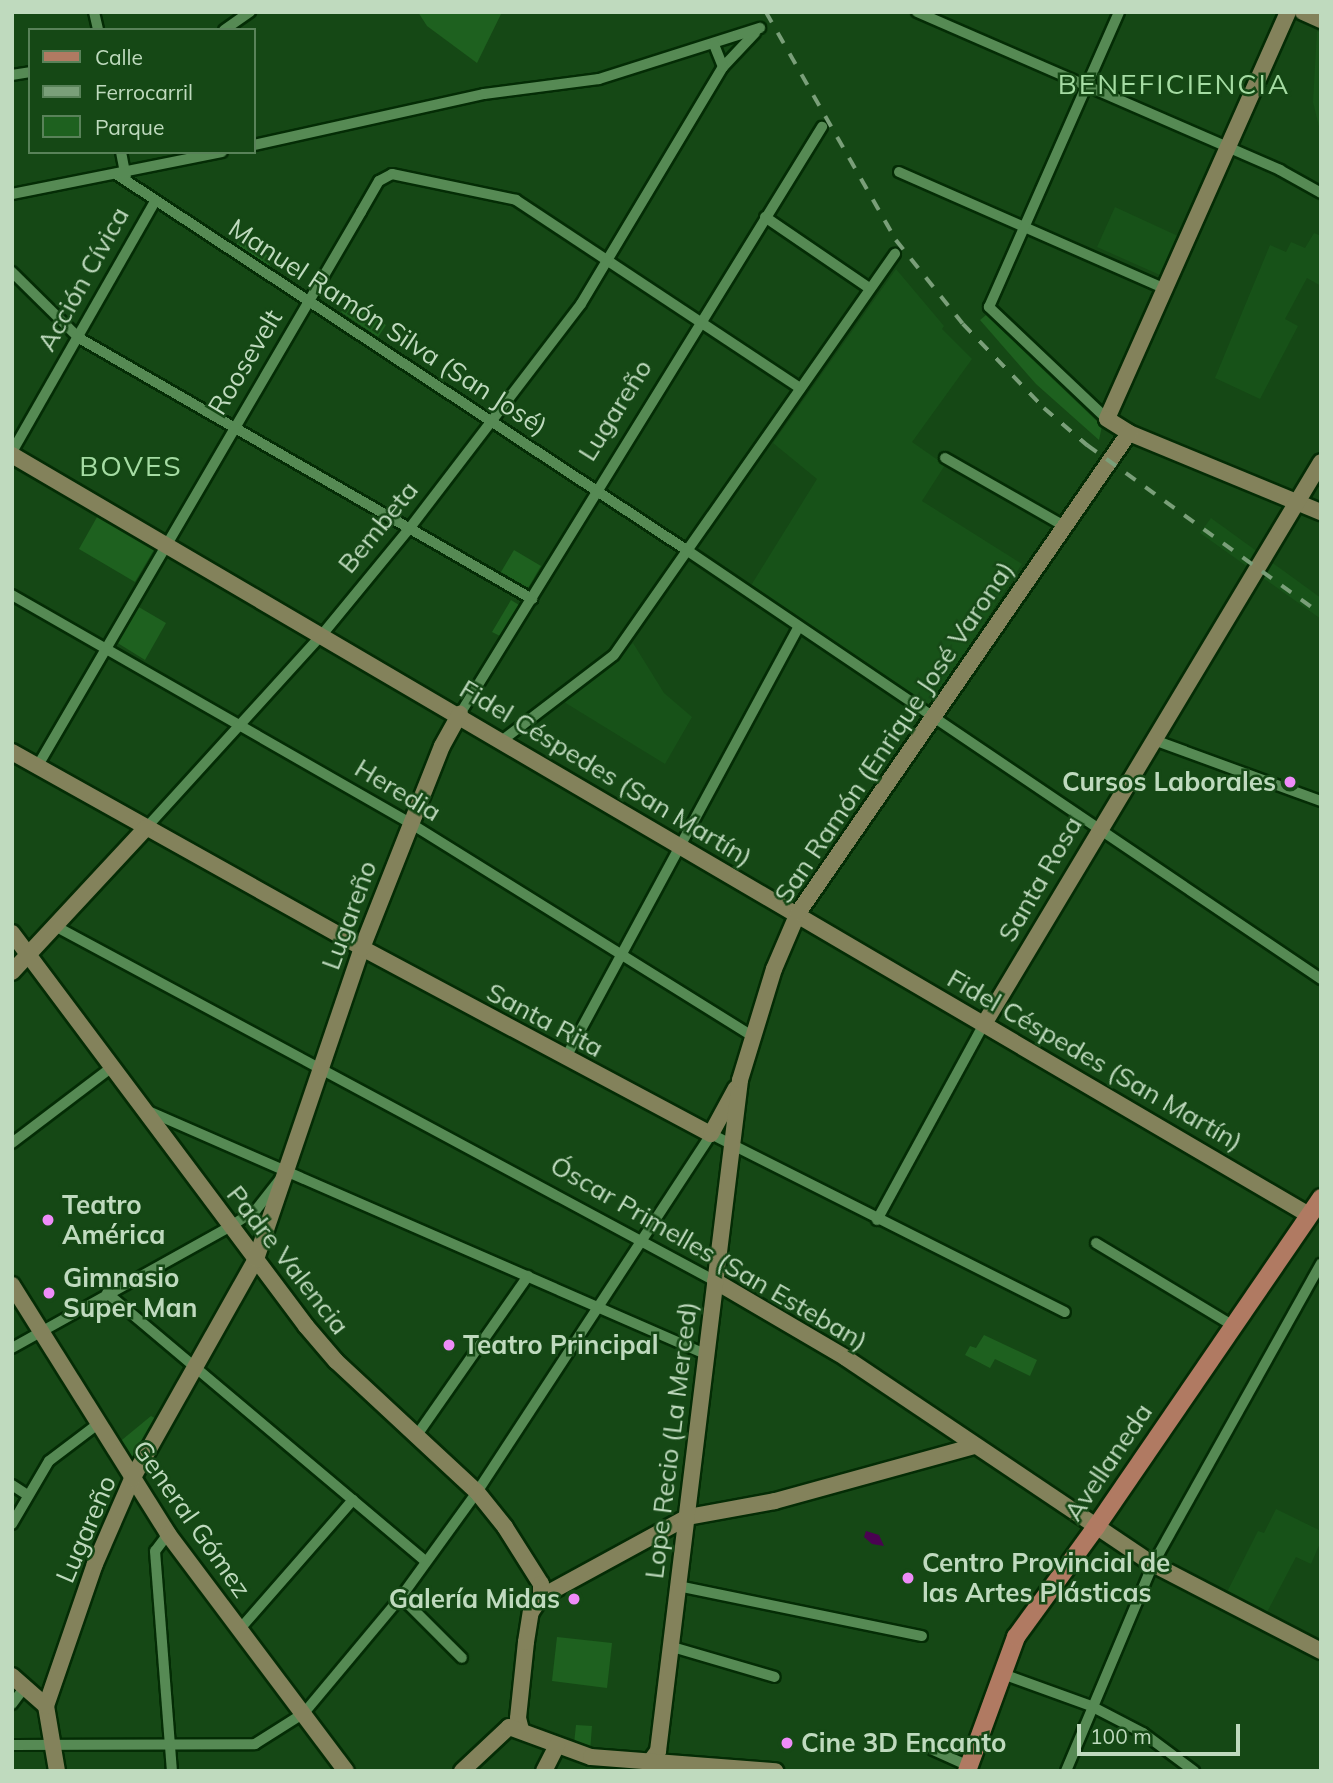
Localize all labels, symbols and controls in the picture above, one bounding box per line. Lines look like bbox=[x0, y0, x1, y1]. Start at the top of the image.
legend bbox=[28, 28, 256, 154]
text: Calle bbox=[95, 44, 143, 70]
district label: BENEFICIENCIA bbox=[1059, 67, 1289, 101]
text: Ferrocarril bbox=[95, 79, 193, 105]
text: Parque bbox=[95, 114, 164, 140]
street label: Acción Cívica bbox=[31, 202, 135, 356]
street label: Manuel Ramón Silva (San José) bbox=[223, 212, 553, 442]
street label: Roosevelt bbox=[201, 304, 289, 420]
street label: Lugareño bbox=[572, 354, 658, 466]
district label: BOVES bbox=[80, 449, 182, 483]
street label: Bembeta bbox=[332, 475, 424, 579]
street label: San Ramón (Enrique José Varona) bbox=[768, 555, 1020, 909]
street label: Fidel Céspedes (San Martín) bbox=[454, 673, 758, 873]
street label: Heredia bbox=[349, 752, 447, 828]
place label: Cursos Laborales bbox=[1062, 766, 1276, 798]
marker: Cursos Laborales bbox=[1282, 774, 1298, 790]
street label: Santa Rosa bbox=[992, 811, 1088, 947]
street label: Lugareño bbox=[315, 856, 383, 974]
street label: Fidel Céspedes (San Martín) bbox=[942, 963, 1248, 1157]
street label: Santa Rita bbox=[481, 976, 609, 1064]
street label: Óscar Primelles (San Esteban) bbox=[545, 1149, 873, 1357]
street label: Padre Valencia bbox=[220, 1179, 356, 1341]
place label: Teatro América bbox=[62, 1189, 165, 1250]
marker: Teatro América bbox=[40, 1212, 56, 1228]
place label: Gimnasio Super Man bbox=[63, 1262, 197, 1324]
marker: Gimnasio Super Man bbox=[41, 1285, 57, 1301]
street label: Lope Recio (La Merced) bbox=[639, 1300, 703, 1580]
place label: Teatro Principal bbox=[463, 1329, 658, 1361]
marker: Teatro Principal bbox=[441, 1337, 457, 1353]
street label: Avellaneda bbox=[1057, 1397, 1159, 1527]
street label: General Gómez bbox=[126, 1434, 258, 1604]
street label: Lugareño bbox=[49, 1471, 123, 1587]
place label: Centro Provincial de las Artes Plásticas bbox=[922, 1547, 1170, 1608]
marker: Centro Provincial de las Artes Plásticas bbox=[900, 1570, 916, 1586]
place label: Galería Midas bbox=[389, 1583, 560, 1615]
marker: Galería Midas bbox=[566, 1591, 582, 1607]
scale bar bbox=[1081, 1710, 1244, 1754]
text: 100 m bbox=[1090, 1723, 1152, 1749]
place label: Cine 3D Encanto bbox=[801, 1727, 1006, 1759]
marker: Cine 3D Encanto bbox=[779, 1735, 795, 1751]

